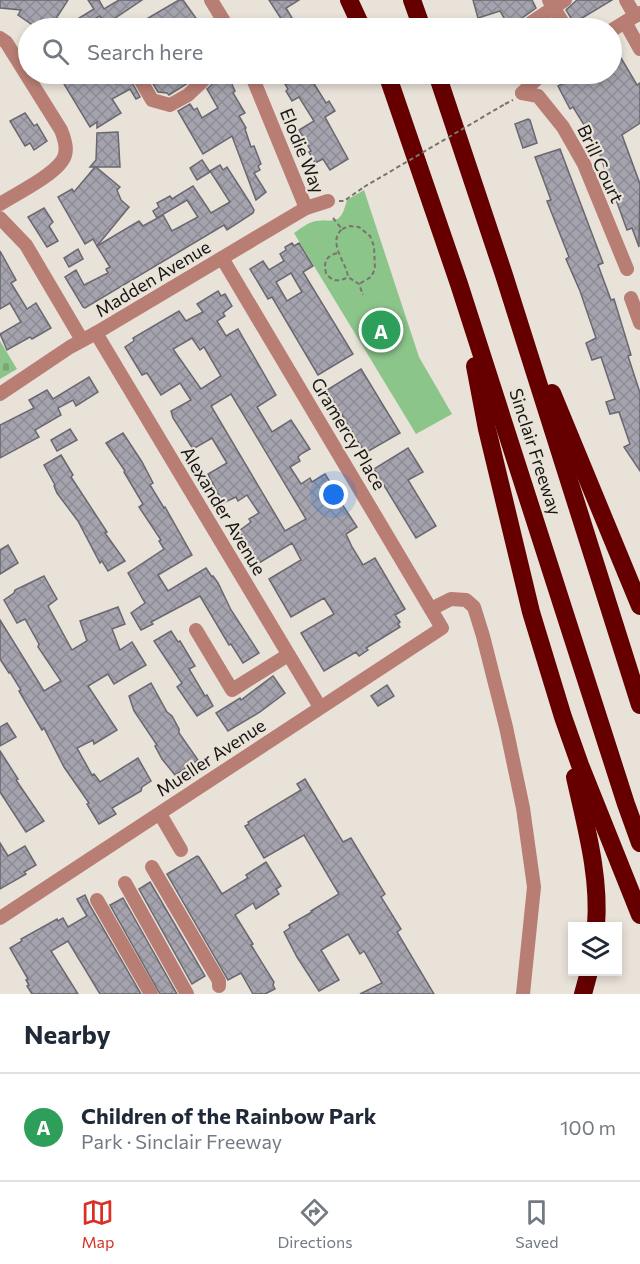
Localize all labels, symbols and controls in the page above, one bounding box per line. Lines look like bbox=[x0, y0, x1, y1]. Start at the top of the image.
search box bbox=[18, 18, 622, 84]
icon: search bbox=[39, 35, 72, 68]
text: Search here bbox=[87, 38, 203, 65]
street label: Elodie Way bbox=[276, 105, 330, 196]
street label: Brill Court bbox=[573, 121, 629, 206]
street label: Madden Avenue bbox=[91, 235, 214, 321]
pin: A bbox=[362, 308, 400, 352]
street label: Gramercy Place bbox=[307, 373, 391, 494]
street label: Sinclair Freeway bbox=[505, 385, 567, 518]
street label: Alexander Avenue bbox=[177, 442, 271, 579]
your location bbox=[319, 480, 348, 509]
street label: Mueller Avenue bbox=[152, 714, 269, 801]
map controls bbox=[568, 922, 622, 976]
button: layers bbox=[568, 922, 622, 976]
text: Nearby bbox=[24, 1018, 111, 1049]
text: Children of the Rainbow Park bbox=[81, 1102, 376, 1129]
text: A bbox=[36, 1115, 51, 1139]
text: 100 m bbox=[560, 1115, 616, 1139]
text: Park · Sinclair Freeway bbox=[81, 1129, 282, 1153]
tab: Map bbox=[81, 1196, 114, 1251]
tab: Directions bbox=[277, 1196, 352, 1251]
tab: Saved bbox=[515, 1196, 559, 1251]

